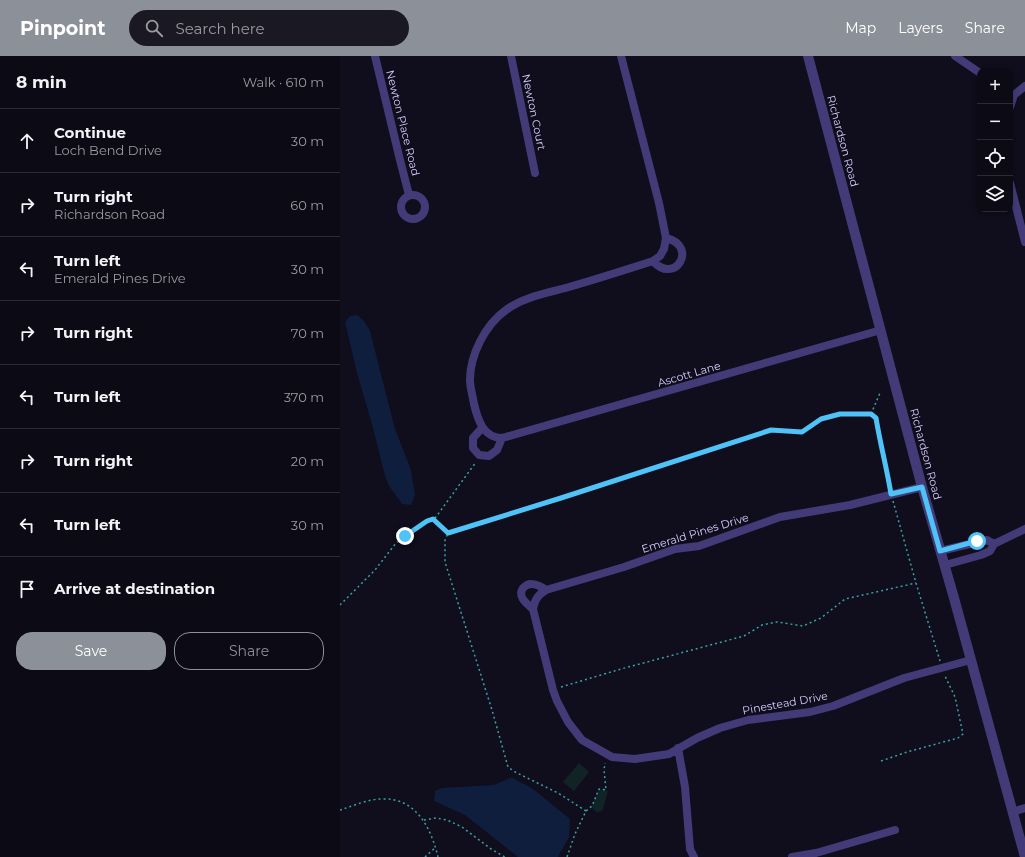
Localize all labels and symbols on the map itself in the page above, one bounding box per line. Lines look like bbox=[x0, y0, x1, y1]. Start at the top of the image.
street label: Newton Place Road bbox=[383, 69, 423, 177]
street label: Newton Court bbox=[519, 73, 549, 152]
street label: Richardson Road bbox=[824, 94, 862, 188]
street label: Ascott Lane bbox=[656, 358, 722, 390]
street label: Richardson Road bbox=[907, 407, 945, 501]
street label: Emerald Pines Drive bbox=[640, 510, 751, 556]
route end bbox=[396, 527, 414, 545]
route start bbox=[968, 532, 986, 550]
street label: Pinestead Drive bbox=[741, 689, 829, 717]

